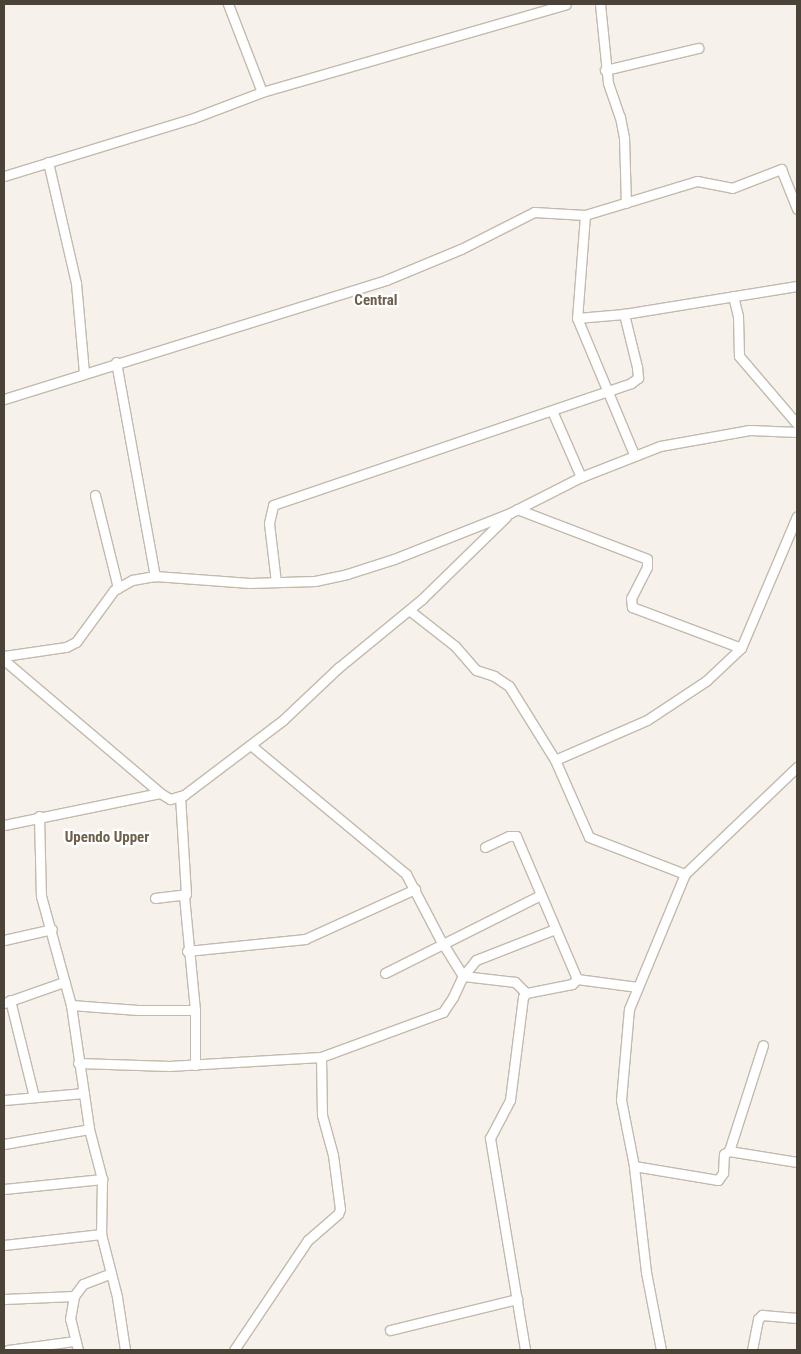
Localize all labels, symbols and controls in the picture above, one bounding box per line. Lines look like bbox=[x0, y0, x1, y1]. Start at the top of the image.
district label: Central bbox=[354, 292, 398, 310]
district label: Upendo Upper bbox=[65, 829, 149, 847]

